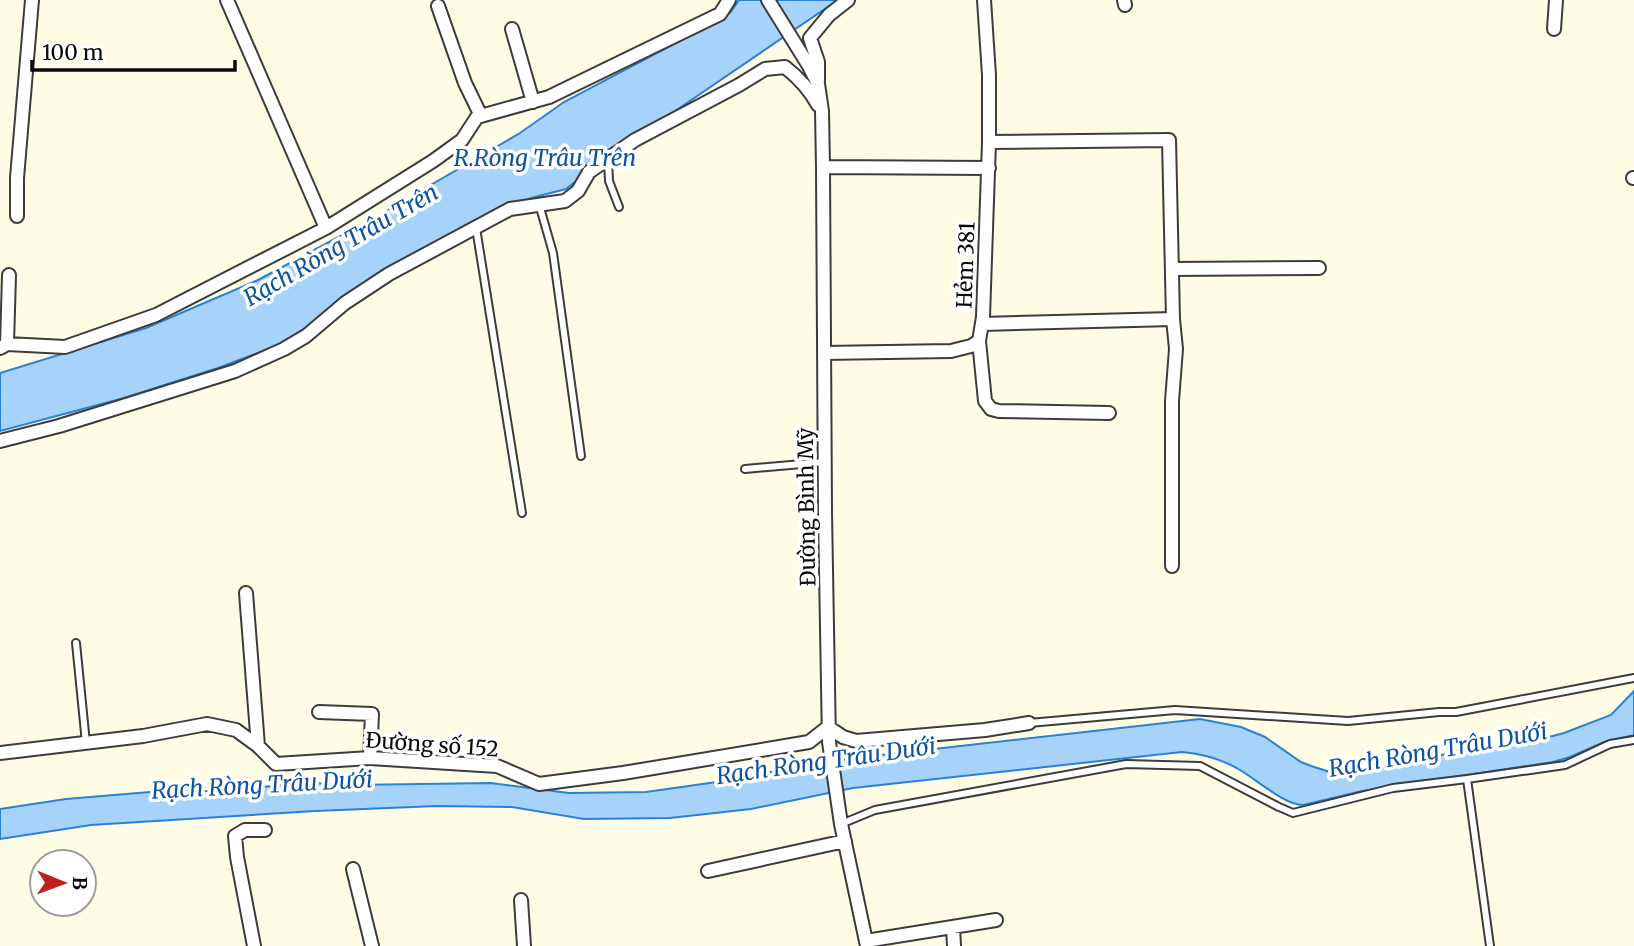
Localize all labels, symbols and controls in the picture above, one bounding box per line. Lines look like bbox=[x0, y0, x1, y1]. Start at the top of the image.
scale bar bbox=[32, 28, 234, 72]
text: 100 m bbox=[42, 39, 104, 66]
water label: R.Ròng Trâu Trên bbox=[454, 143, 636, 172]
water label: Rạch Ròng Trâu Trên bbox=[238, 177, 443, 312]
street label: Hẻm 381 bbox=[950, 221, 981, 309]
street label: Đường Bình Mỹ bbox=[792, 427, 821, 587]
water label: Rạch Ròng Trâu Dưới bbox=[1326, 716, 1550, 783]
street label: Đường số 152 bbox=[365, 726, 500, 763]
water label: Rạch Ròng Trâu Dưới bbox=[714, 731, 938, 790]
water label: Rạch Ròng Trâu Dưới bbox=[151, 764, 374, 805]
north arrow bbox=[28, 848, 98, 918]
text: B bbox=[68, 876, 92, 890]

